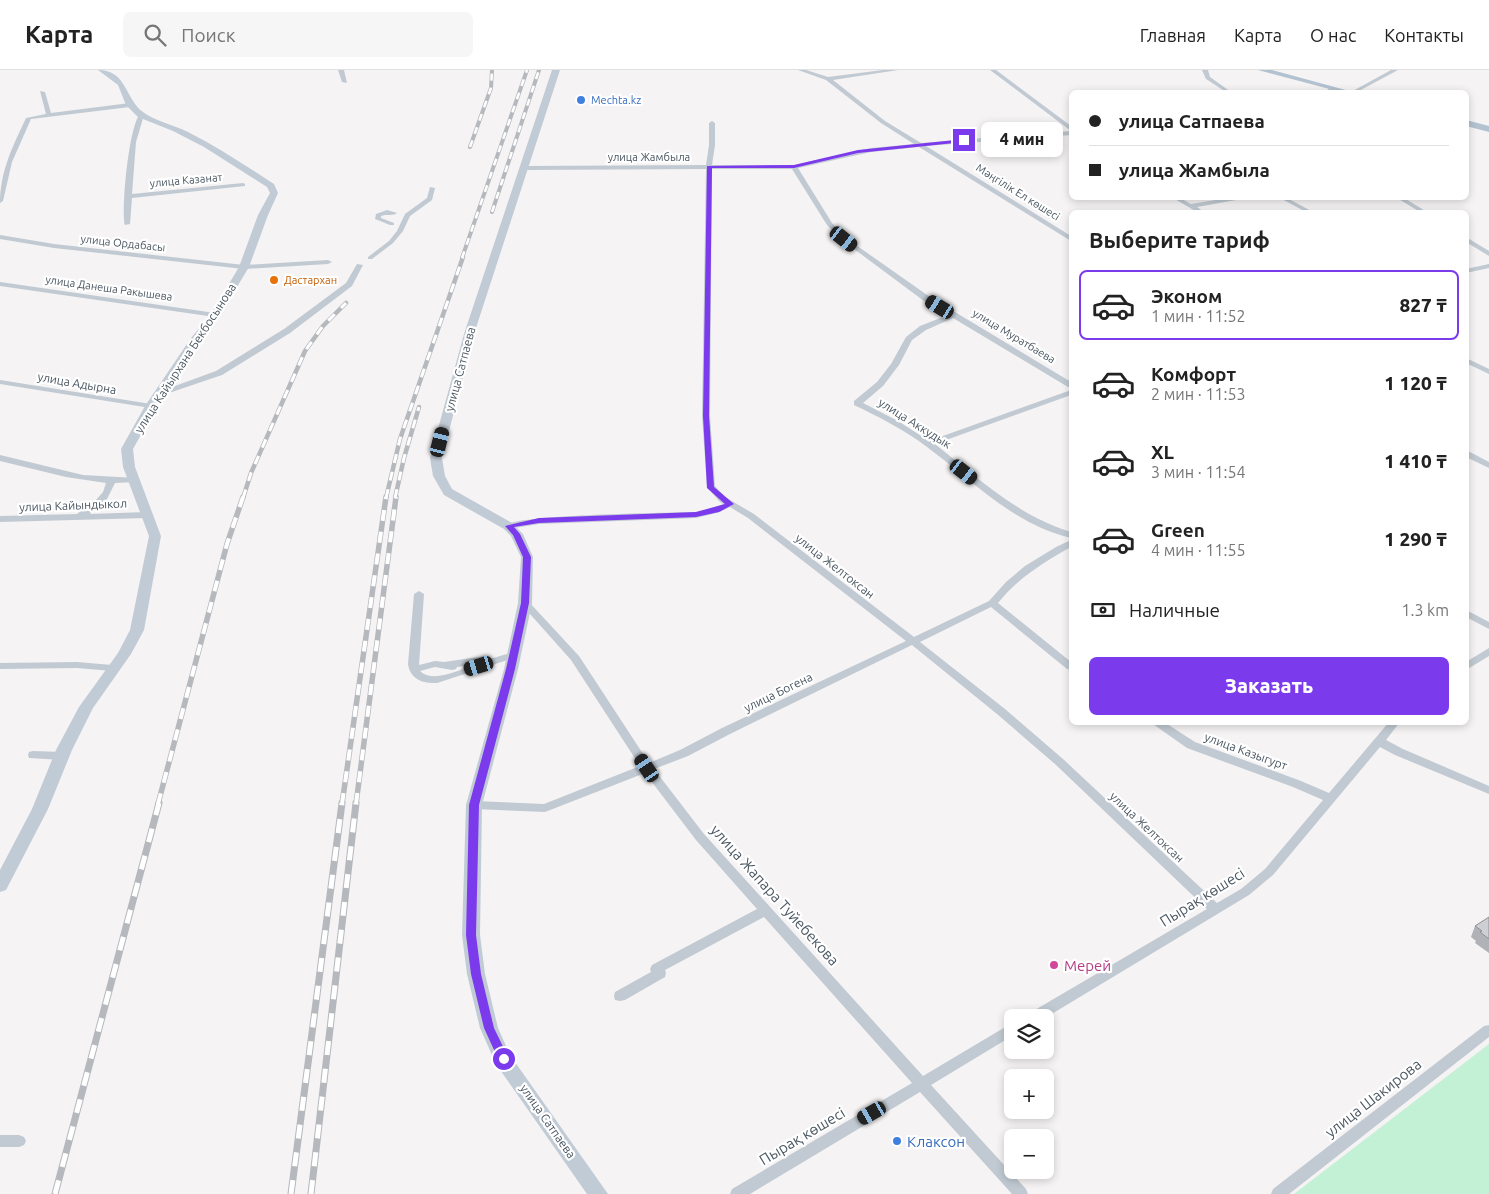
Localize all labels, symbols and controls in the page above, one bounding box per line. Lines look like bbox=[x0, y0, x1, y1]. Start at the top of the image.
search box bbox=[123, 12, 473, 57]
text: Карта bbox=[25, 21, 93, 48]
icon: search bbox=[141, 21, 169, 49]
text: Поиск bbox=[181, 24, 235, 46]
text: Главная bbox=[1140, 25, 1206, 45]
text: Карта bbox=[1234, 25, 1282, 45]
text: О нас bbox=[1310, 25, 1356, 45]
text: Контакты bbox=[1384, 25, 1464, 45]
marker: Mechta.kz bbox=[575, 94, 587, 106]
place label: Mechta.kz bbox=[591, 94, 641, 106]
text: улица Сатпаева bbox=[1119, 110, 1265, 132]
callout: 4 мин bbox=[982, 122, 1064, 158]
route end bbox=[953, 129, 975, 151]
text: 4 мин bbox=[1000, 130, 1044, 148]
street label: улица Жамбыла bbox=[608, 151, 690, 163]
text: улица Жамбыла bbox=[1119, 159, 1270, 181]
street label: Мәңгілік Ел көшесі bbox=[974, 161, 1062, 223]
street label: улица Казанат bbox=[149, 171, 223, 189]
car bbox=[827, 224, 860, 254]
text: Выберите тариф bbox=[1089, 227, 1270, 252]
street label: улица Ордабасы bbox=[80, 233, 166, 253]
street label: улица Данеша Ракышева bbox=[45, 273, 173, 303]
marker: Дастархан bbox=[268, 274, 280, 286]
place label: Дастархан bbox=[284, 274, 337, 286]
street label: улица Кайырхана Бекбосынова bbox=[132, 281, 238, 435]
icon: car bbox=[1091, 283, 1136, 328]
text: Эконом bbox=[1151, 285, 1222, 307]
car bbox=[923, 293, 956, 321]
text: 827 ₸ bbox=[1400, 294, 1447, 316]
street label: улица Муратбаева bbox=[970, 307, 1058, 365]
text: 1 мин · 11:52 bbox=[1151, 307, 1245, 325]
street label: улица Сатпаева bbox=[442, 325, 478, 413]
icon: car bbox=[1091, 361, 1136, 406]
text: Комфорт bbox=[1151, 363, 1236, 385]
street label: улица Адырна bbox=[37, 370, 117, 396]
text: 1 120 ₸ bbox=[1384, 372, 1447, 394]
text: 2 мин · 11:53 bbox=[1151, 385, 1245, 403]
street label: улица Аккудык bbox=[876, 395, 954, 451]
car bbox=[429, 426, 450, 458]
icon: car bbox=[1091, 439, 1136, 484]
text: XL bbox=[1151, 441, 1174, 463]
text: 1 410 ₸ bbox=[1384, 450, 1447, 472]
car bbox=[947, 457, 980, 487]
text: 3 мин · 11:54 bbox=[1151, 463, 1245, 481]
street label: улица Кайындыкол bbox=[19, 497, 127, 513]
icon: car bbox=[1091, 517, 1136, 562]
text: Green bbox=[1151, 519, 1205, 541]
text: 1 290 ₸ bbox=[1384, 528, 1447, 550]
street label: улица Желтоксан bbox=[793, 531, 877, 601]
text: 4 мин · 11:55 bbox=[1151, 541, 1245, 559]
icon: cash bbox=[1089, 596, 1117, 624]
text: Наличные bbox=[1129, 599, 1220, 621]
text: 1.3 km bbox=[1401, 601, 1449, 619]
car bbox=[462, 654, 495, 678]
button: Заказать bbox=[1089, 657, 1449, 715]
street label: улица Богена bbox=[742, 670, 814, 714]
street label: улица Казыгурт bbox=[1203, 730, 1290, 772]
car bbox=[632, 751, 661, 785]
street label: улица Желтоксан bbox=[1107, 789, 1187, 865]
street label: улица Жапара Туйебекова bbox=[707, 821, 843, 969]
street label: Пырақ көшесі bbox=[1156, 864, 1248, 930]
place label: Мерей bbox=[1064, 957, 1111, 974]
marker: Мерей bbox=[1048, 959, 1060, 971]
map controls bbox=[1004, 1009, 1054, 1179]
button: layers bbox=[1004, 1009, 1054, 1059]
route start bbox=[493, 1048, 515, 1070]
street label: улица Шакирова bbox=[1322, 1055, 1424, 1141]
button: + bbox=[1004, 1069, 1054, 1119]
street label: улица Сатпаева bbox=[518, 1082, 578, 1160]
car bbox=[855, 1099, 888, 1127]
street label: Пырақ көшесі bbox=[756, 1104, 848, 1168]
button: − bbox=[1004, 1129, 1054, 1179]
place label: Клаксон bbox=[907, 1133, 965, 1150]
marker: Клаксон bbox=[891, 1135, 903, 1147]

